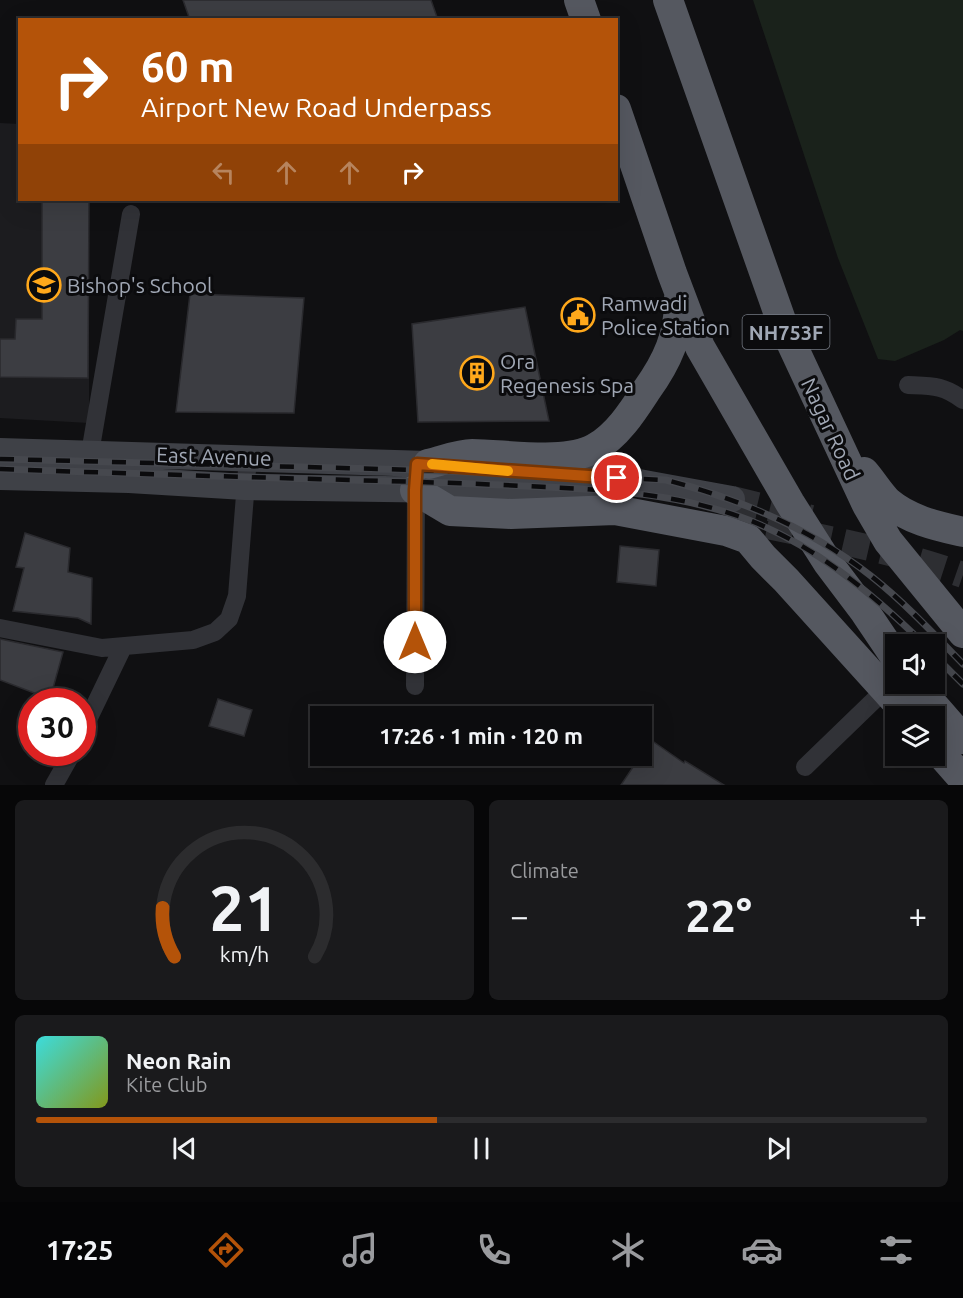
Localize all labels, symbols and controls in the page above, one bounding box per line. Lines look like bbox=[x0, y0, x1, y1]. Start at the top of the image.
icon: right bbox=[42, 42, 120, 120]
text: 60 m bbox=[141, 43, 235, 90]
text: Airport New Road Underpass bbox=[141, 92, 492, 122]
icon: left bbox=[207, 156, 240, 189]
icon: ahead bbox=[270, 156, 303, 189]
icon: ahead bbox=[333, 156, 366, 189]
icon: right bbox=[396, 156, 429, 189]
school or university icon: Bishop's School bbox=[26, 267, 62, 303]
place label: Bishop's School bbox=[67, 273, 213, 297]
place label: Ramwadi Police Station bbox=[601, 291, 730, 339]
public building icon: Ramwadi Police Station bbox=[560, 297, 596, 333]
road number: NH753F bbox=[742, 315, 830, 349]
place label: Ora Regenesis Spa bbox=[500, 349, 634, 397]
building icon: Ora Regenesis Spa bbox=[459, 355, 495, 391]
street label: Nagar Road bbox=[797, 374, 865, 484]
street label: East Avenue bbox=[156, 442, 272, 470]
pin bbox=[591, 452, 642, 503]
icon: arrive bbox=[600, 461, 633, 494]
position arrow bbox=[383, 610, 447, 674]
map controls bbox=[885, 634, 945, 766]
button: sound bbox=[885, 634, 945, 694]
speed limit sign: 30 bbox=[18, 688, 96, 766]
button: layers bbox=[885, 706, 945, 766]
text: 17:26 · 1 min · 120 m bbox=[379, 723, 583, 748]
text: Climate bbox=[510, 859, 579, 882]
text: 21 bbox=[209, 873, 280, 943]
text: 22° bbox=[685, 890, 752, 941]
text: − bbox=[510, 897, 529, 934]
text: + bbox=[908, 897, 927, 934]
text: km/h bbox=[220, 942, 269, 966]
text: Neon Rain bbox=[126, 1048, 231, 1073]
text: Kite Club bbox=[126, 1073, 208, 1096]
icon: previous bbox=[168, 1132, 201, 1165]
icon: pause bbox=[465, 1132, 498, 1165]
icon: next bbox=[762, 1132, 795, 1165]
icon: directions bbox=[205, 1229, 247, 1271]
icon: music bbox=[339, 1229, 381, 1271]
icon: phone bbox=[473, 1229, 515, 1271]
icon: climate bbox=[607, 1229, 649, 1271]
icon: car bbox=[741, 1229, 783, 1271]
icon: filters bbox=[875, 1229, 917, 1271]
text: 17:25 bbox=[46, 1235, 114, 1265]

